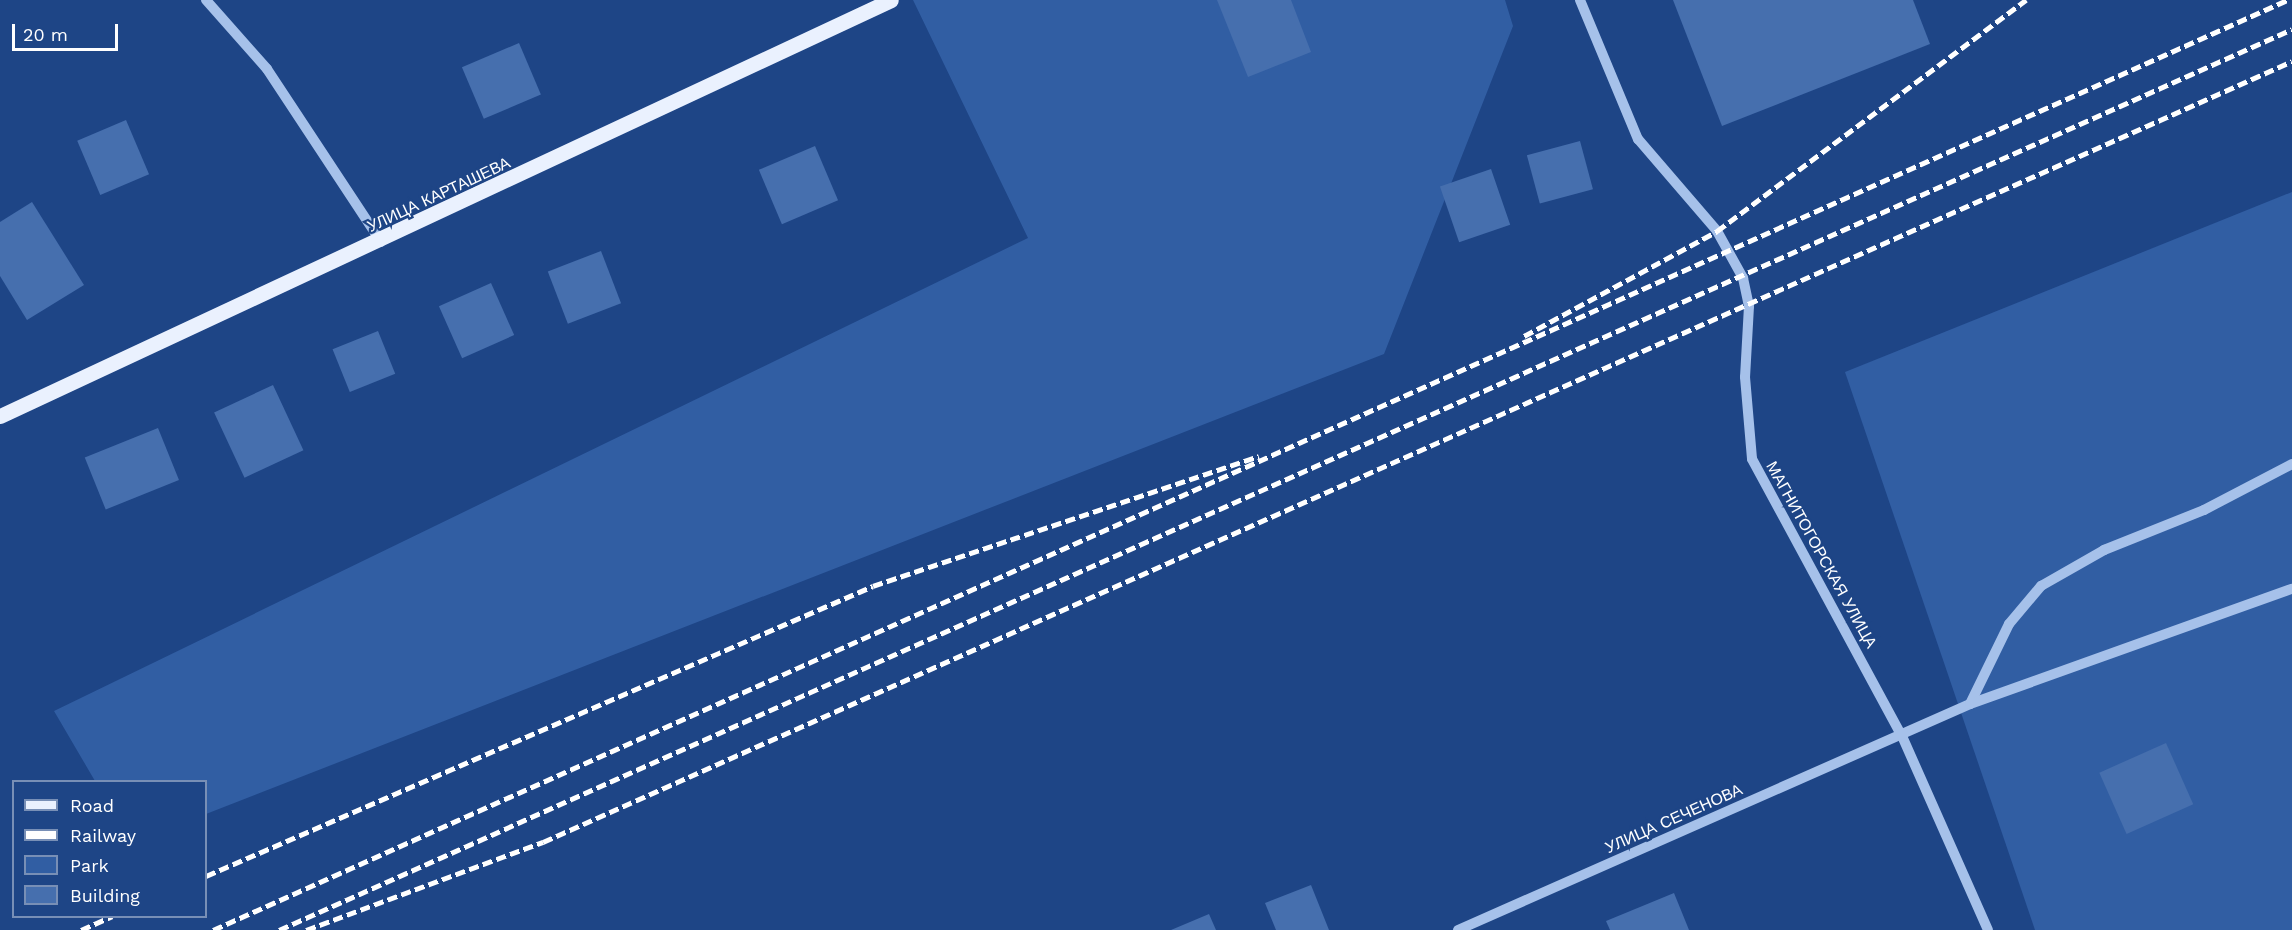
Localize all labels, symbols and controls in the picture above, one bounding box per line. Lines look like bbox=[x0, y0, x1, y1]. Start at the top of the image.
scale bar bbox=[15, 12, 122, 50]
text: 20 m bbox=[23, 24, 68, 45]
street label: УЛИЦА КАРТАШЕВА bbox=[364, 153, 514, 237]
street label: МАГНИТОГОРСКАЯ УЛИЦА bbox=[1762, 458, 1880, 652]
legend bbox=[12, 780, 207, 918]
street label: УЛИЦА СЕЧЕНОВА bbox=[1603, 780, 1745, 858]
text: Road bbox=[70, 795, 114, 816]
text: Railway bbox=[70, 825, 136, 846]
text: Park bbox=[70, 855, 109, 876]
text: Building bbox=[70, 885, 140, 906]

